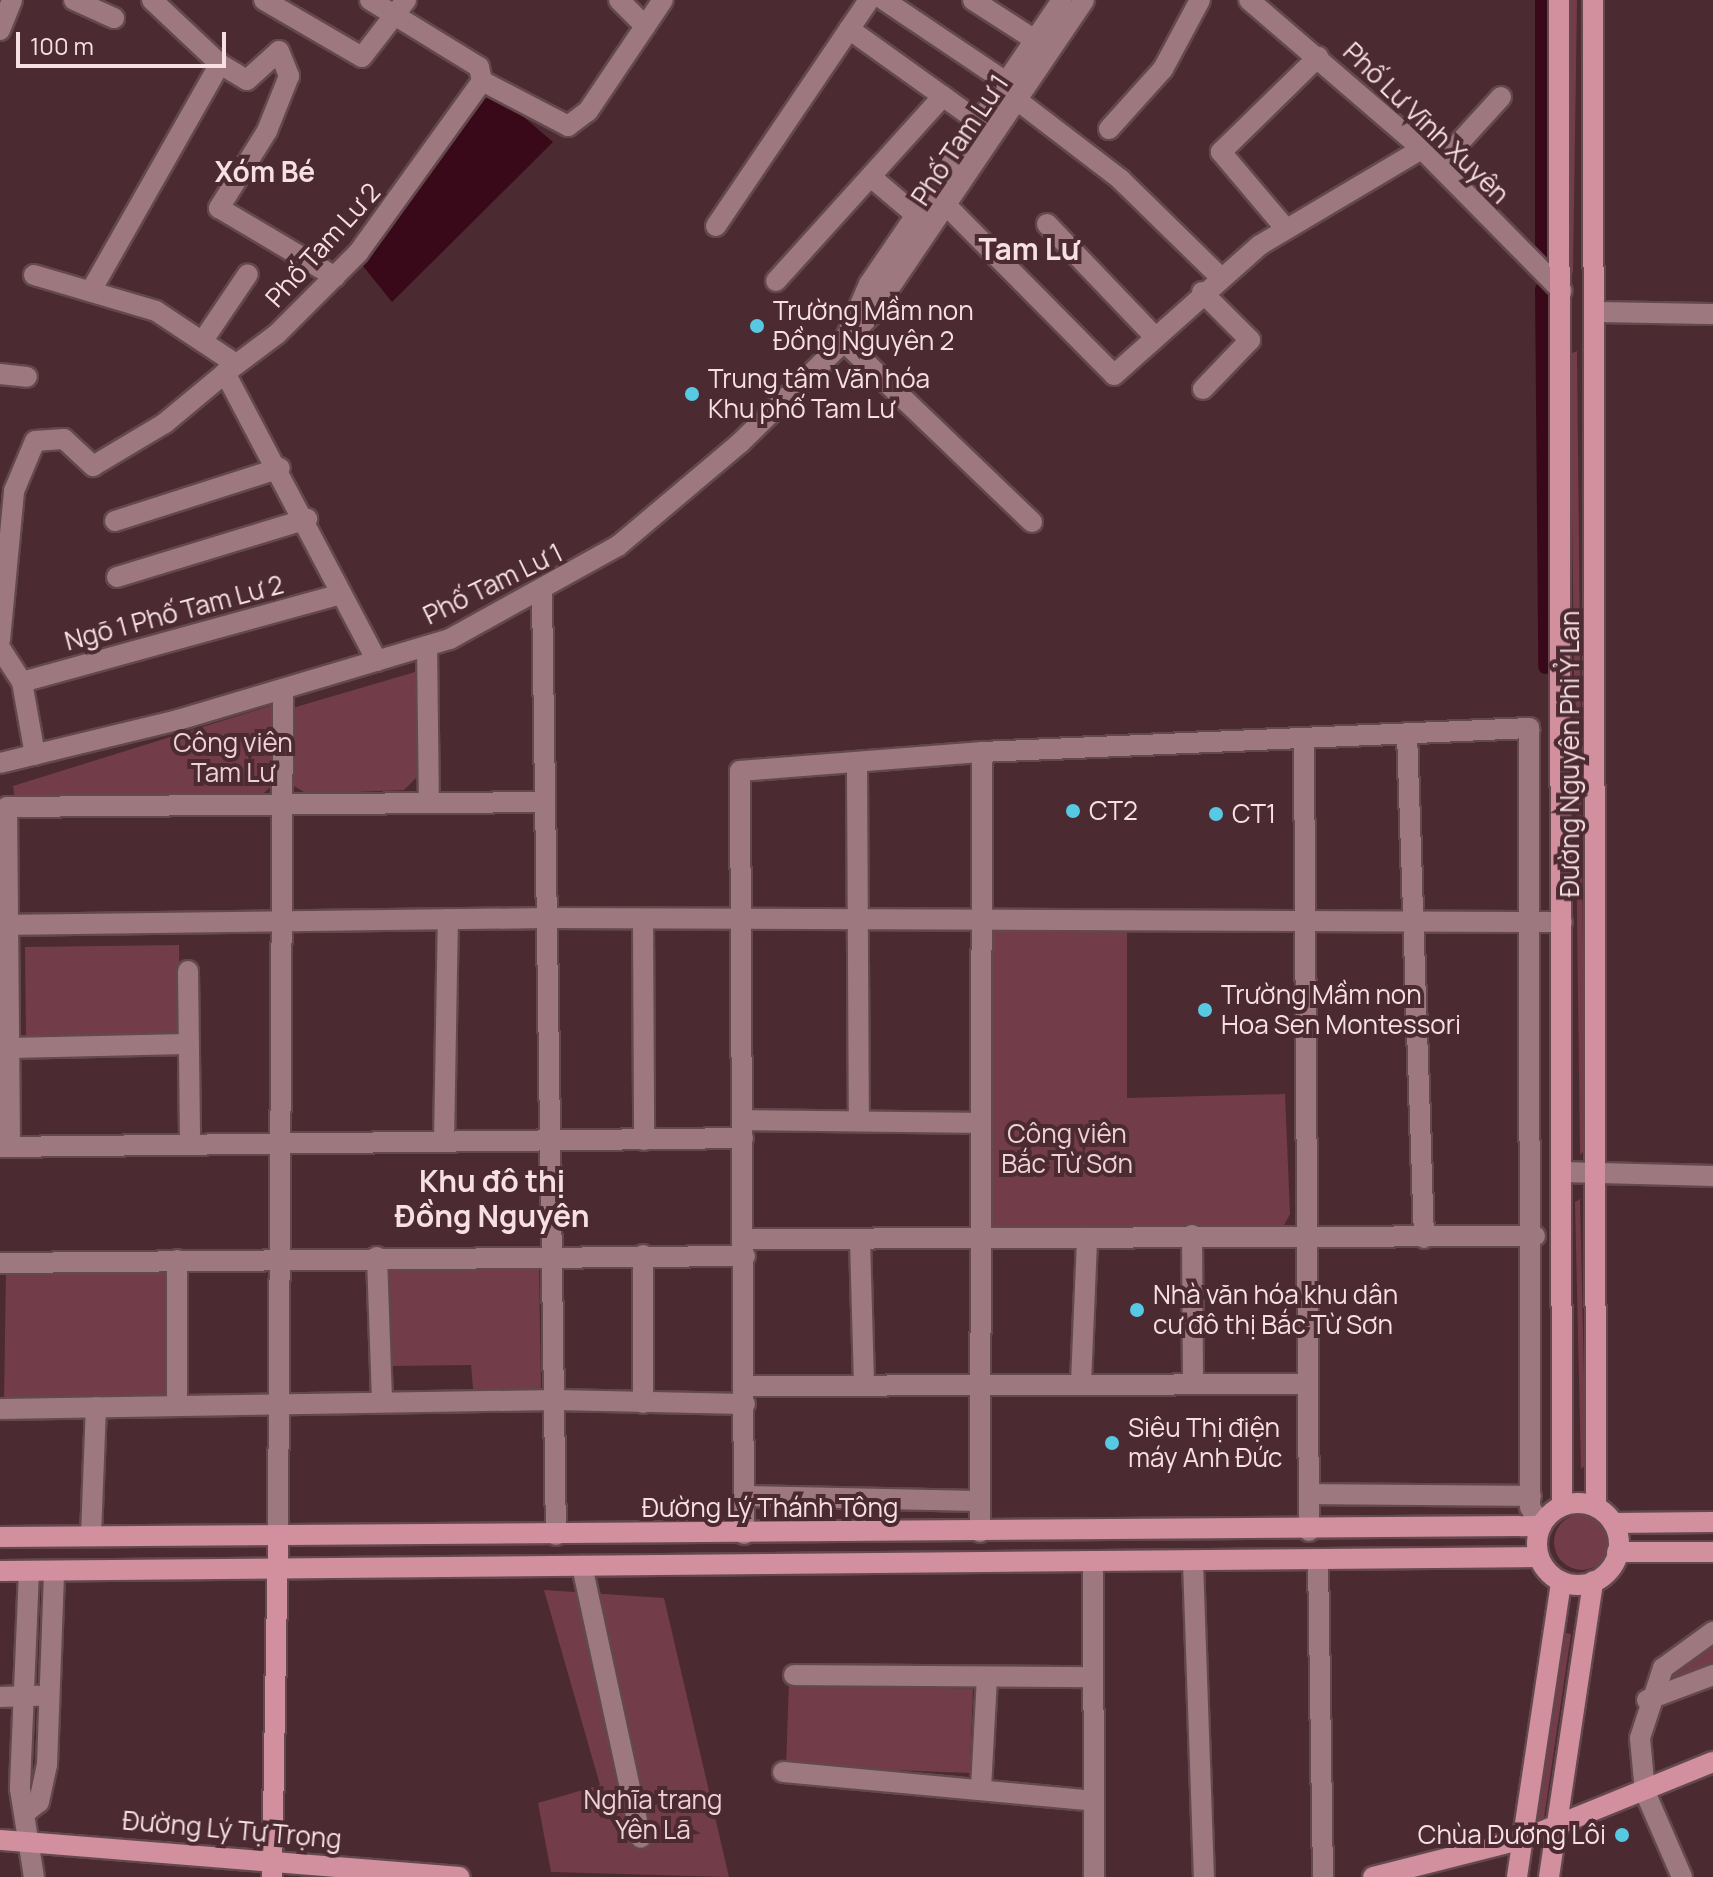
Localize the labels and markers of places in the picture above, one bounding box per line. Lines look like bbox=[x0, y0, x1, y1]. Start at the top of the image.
place label: Trường Mầm non Đồng Nguyên 2 bbox=[773, 295, 974, 356]
marker: Trường Mầm non Đồng Nguyên 2 bbox=[748, 317, 766, 335]
place label: Trung tâm Văn hóa Khu phố Tam Lư bbox=[708, 363, 930, 424]
marker: Trung tâm Văn hóa Khu phố Tam Lư bbox=[683, 385, 701, 403]
place label: CT2 bbox=[1089, 795, 1138, 827]
place label: CT1 bbox=[1232, 798, 1276, 830]
marker: CT2 bbox=[1064, 802, 1082, 820]
marker: CT1 bbox=[1207, 805, 1225, 823]
place label: Trường Mầm non Hoa Sen Montessori bbox=[1221, 979, 1461, 1040]
marker: Trường Mầm non Hoa Sen Montessori bbox=[1196, 1001, 1214, 1019]
place label: Nhà văn hóa khu dân cư đô thị Bắc Từ Sơn bbox=[1153, 1279, 1398, 1340]
marker: Nhà văn hóa khu dân cư đô thị Bắc Từ Sơn bbox=[1128, 1301, 1146, 1319]
place label: Siêu Thị điện máy Anh Đức bbox=[1128, 1412, 1282, 1474]
marker: Siêu Thị điện máy Anh Đức bbox=[1103, 1434, 1121, 1452]
place label: Chùa Dương Lôi bbox=[1418, 1819, 1606, 1851]
marker: Chùa Dương Lôi bbox=[1613, 1826, 1631, 1844]

